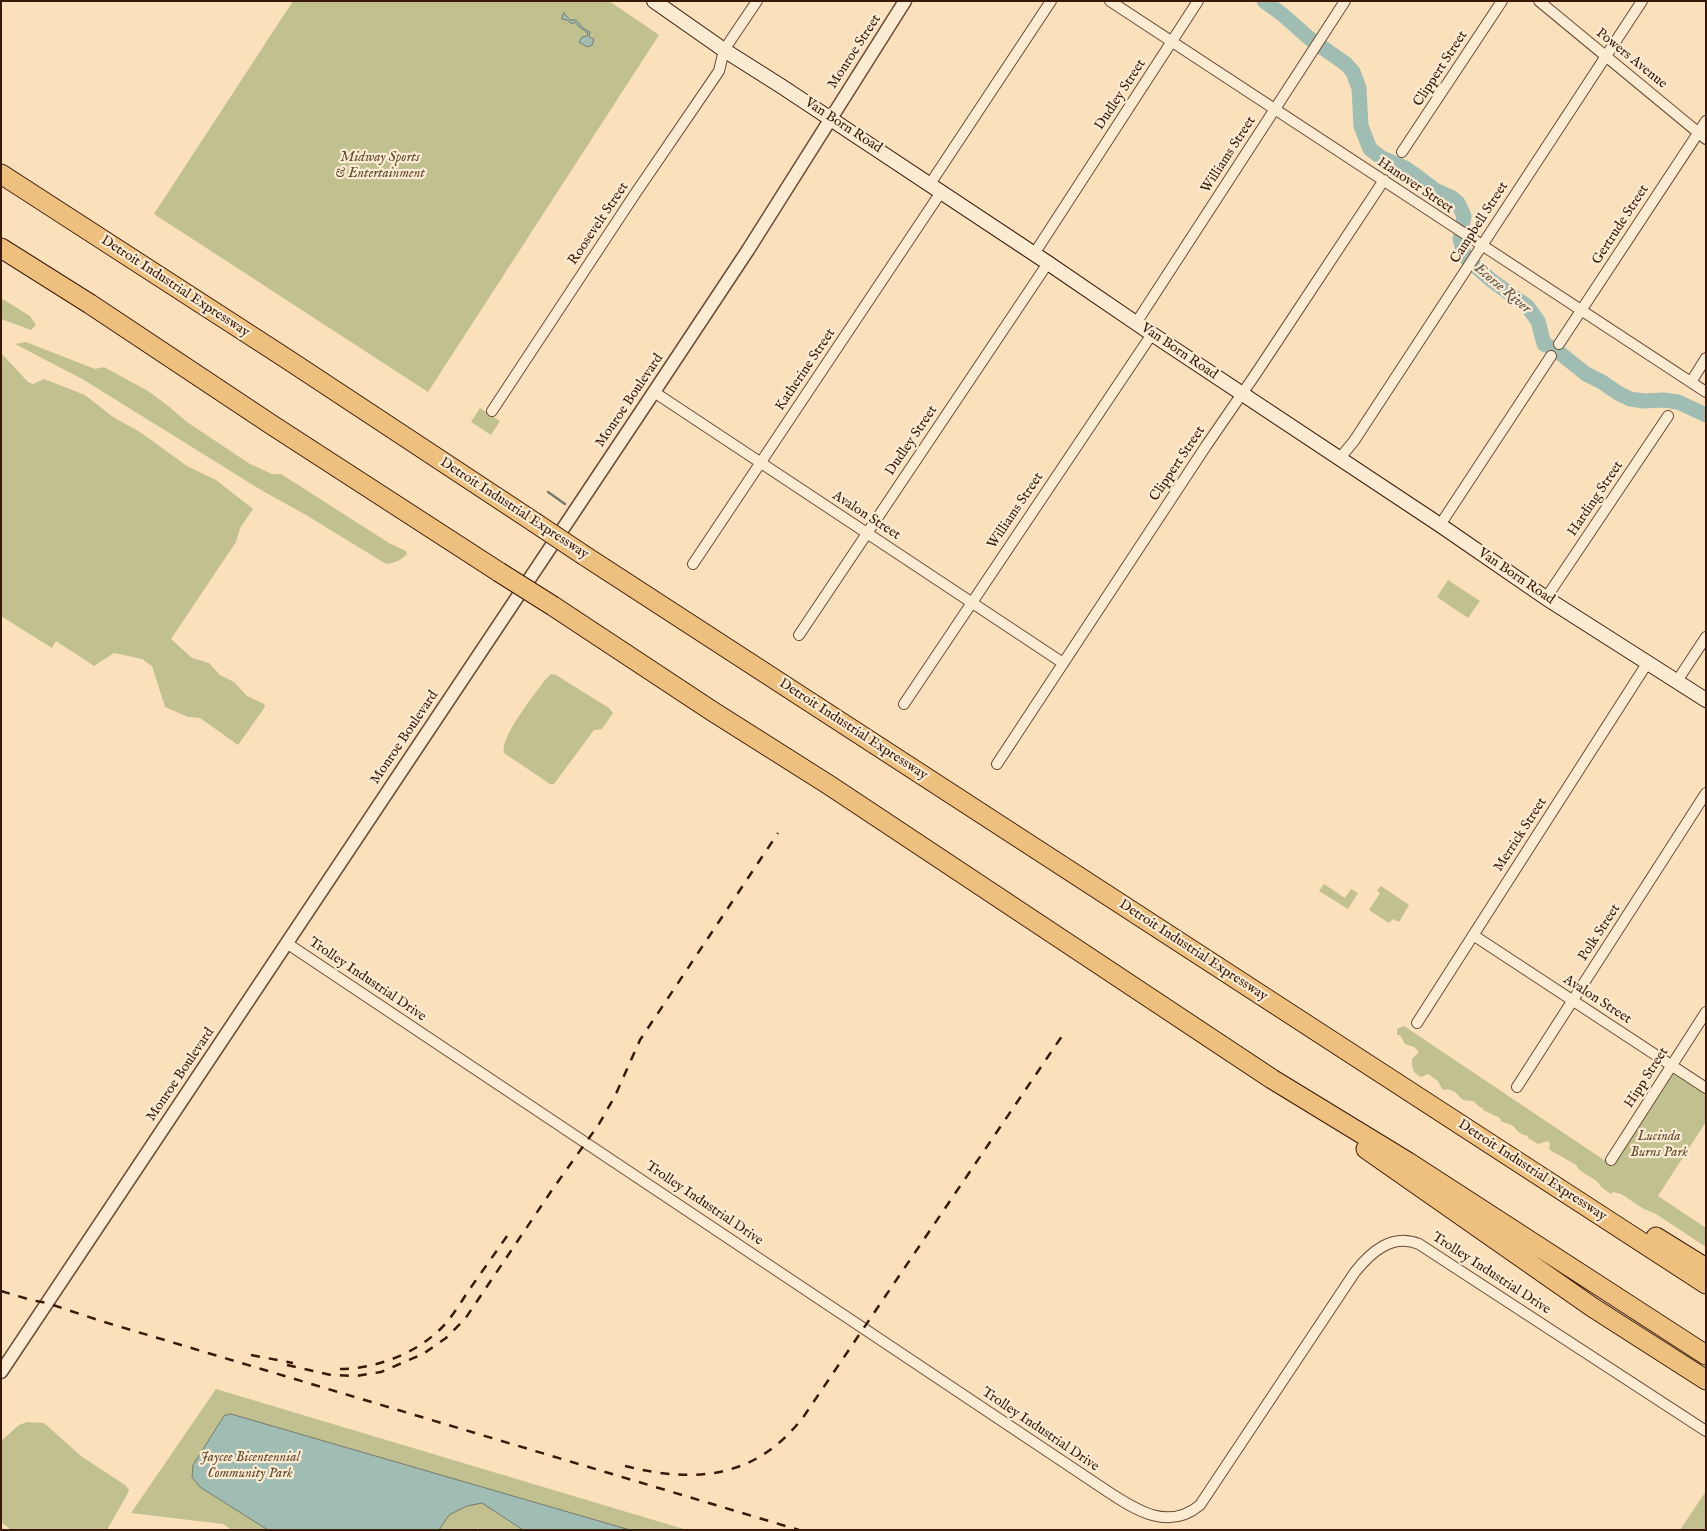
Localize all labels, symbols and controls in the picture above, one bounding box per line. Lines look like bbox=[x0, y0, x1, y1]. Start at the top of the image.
street label: Monroe Street bbox=[825, 12, 885, 92]
street label: Powers Avenue bbox=[1592, 25, 1670, 93]
street label: Clippert Street bbox=[1410, 28, 1472, 110]
street label: Dudley Street bbox=[1092, 57, 1150, 133]
street label: Van Born Road bbox=[801, 95, 885, 157]
street label: Williams Street bbox=[1198, 113, 1260, 197]
park label: Midway Sports & Entertainment bbox=[335, 150, 425, 182]
street label: Hanover Street bbox=[1374, 154, 1456, 218]
street label: Roosevelt Street bbox=[565, 179, 633, 269]
street label: Campbell Street bbox=[1447, 179, 1513, 267]
street label: Gertrude Street bbox=[1589, 182, 1653, 268]
street label: Detroit Industrial Expressway bbox=[98, 233, 252, 341]
water label: Ecorse River bbox=[1470, 260, 1534, 318]
street label: Van Born Road bbox=[1137, 320, 1221, 384]
street label: Katherine Street bbox=[772, 326, 840, 414]
street label: Monroe Boulevard bbox=[593, 351, 667, 451]
street label: Dudley Street bbox=[882, 403, 942, 479]
street label: Clippert Street bbox=[1147, 423, 1209, 505]
street label: Detroit Industrial Expressway bbox=[437, 455, 591, 563]
street label: Harding Street bbox=[1565, 458, 1627, 540]
street label: Williams Street bbox=[984, 470, 1048, 552]
street label: Avalon Street bbox=[829, 488, 903, 544]
street label: Van Born Road bbox=[1474, 545, 1558, 609]
street label: Detroit Industrial Expressway bbox=[776, 676, 930, 784]
street label: Monroe Boulevard bbox=[368, 688, 442, 788]
street label: Merrick Street bbox=[1491, 795, 1551, 875]
street label: Detroit Industrial Expressway bbox=[1116, 897, 1270, 1005]
street label: Polk Street bbox=[1575, 901, 1625, 965]
street label: Trolley Industrial Drive bbox=[305, 934, 429, 1026]
street label: Avalon Street bbox=[1560, 972, 1634, 1028]
street label: Monroe Boulevard bbox=[144, 1025, 218, 1125]
street label: Hipp Street bbox=[1621, 1045, 1673, 1111]
street label: Detroit Industrial Expressway bbox=[1455, 1117, 1609, 1225]
park label: Lucinda Burns Park bbox=[1630, 1129, 1688, 1162]
street label: Trolley Industrial Drive bbox=[642, 1158, 766, 1250]
street label: Trolley Industrial Drive bbox=[1429, 1229, 1553, 1319]
street label: Trolley Industrial Drive bbox=[978, 1384, 1102, 1476]
park label: Jaycee Bicentennial Community Park bbox=[200, 1450, 300, 1482]

